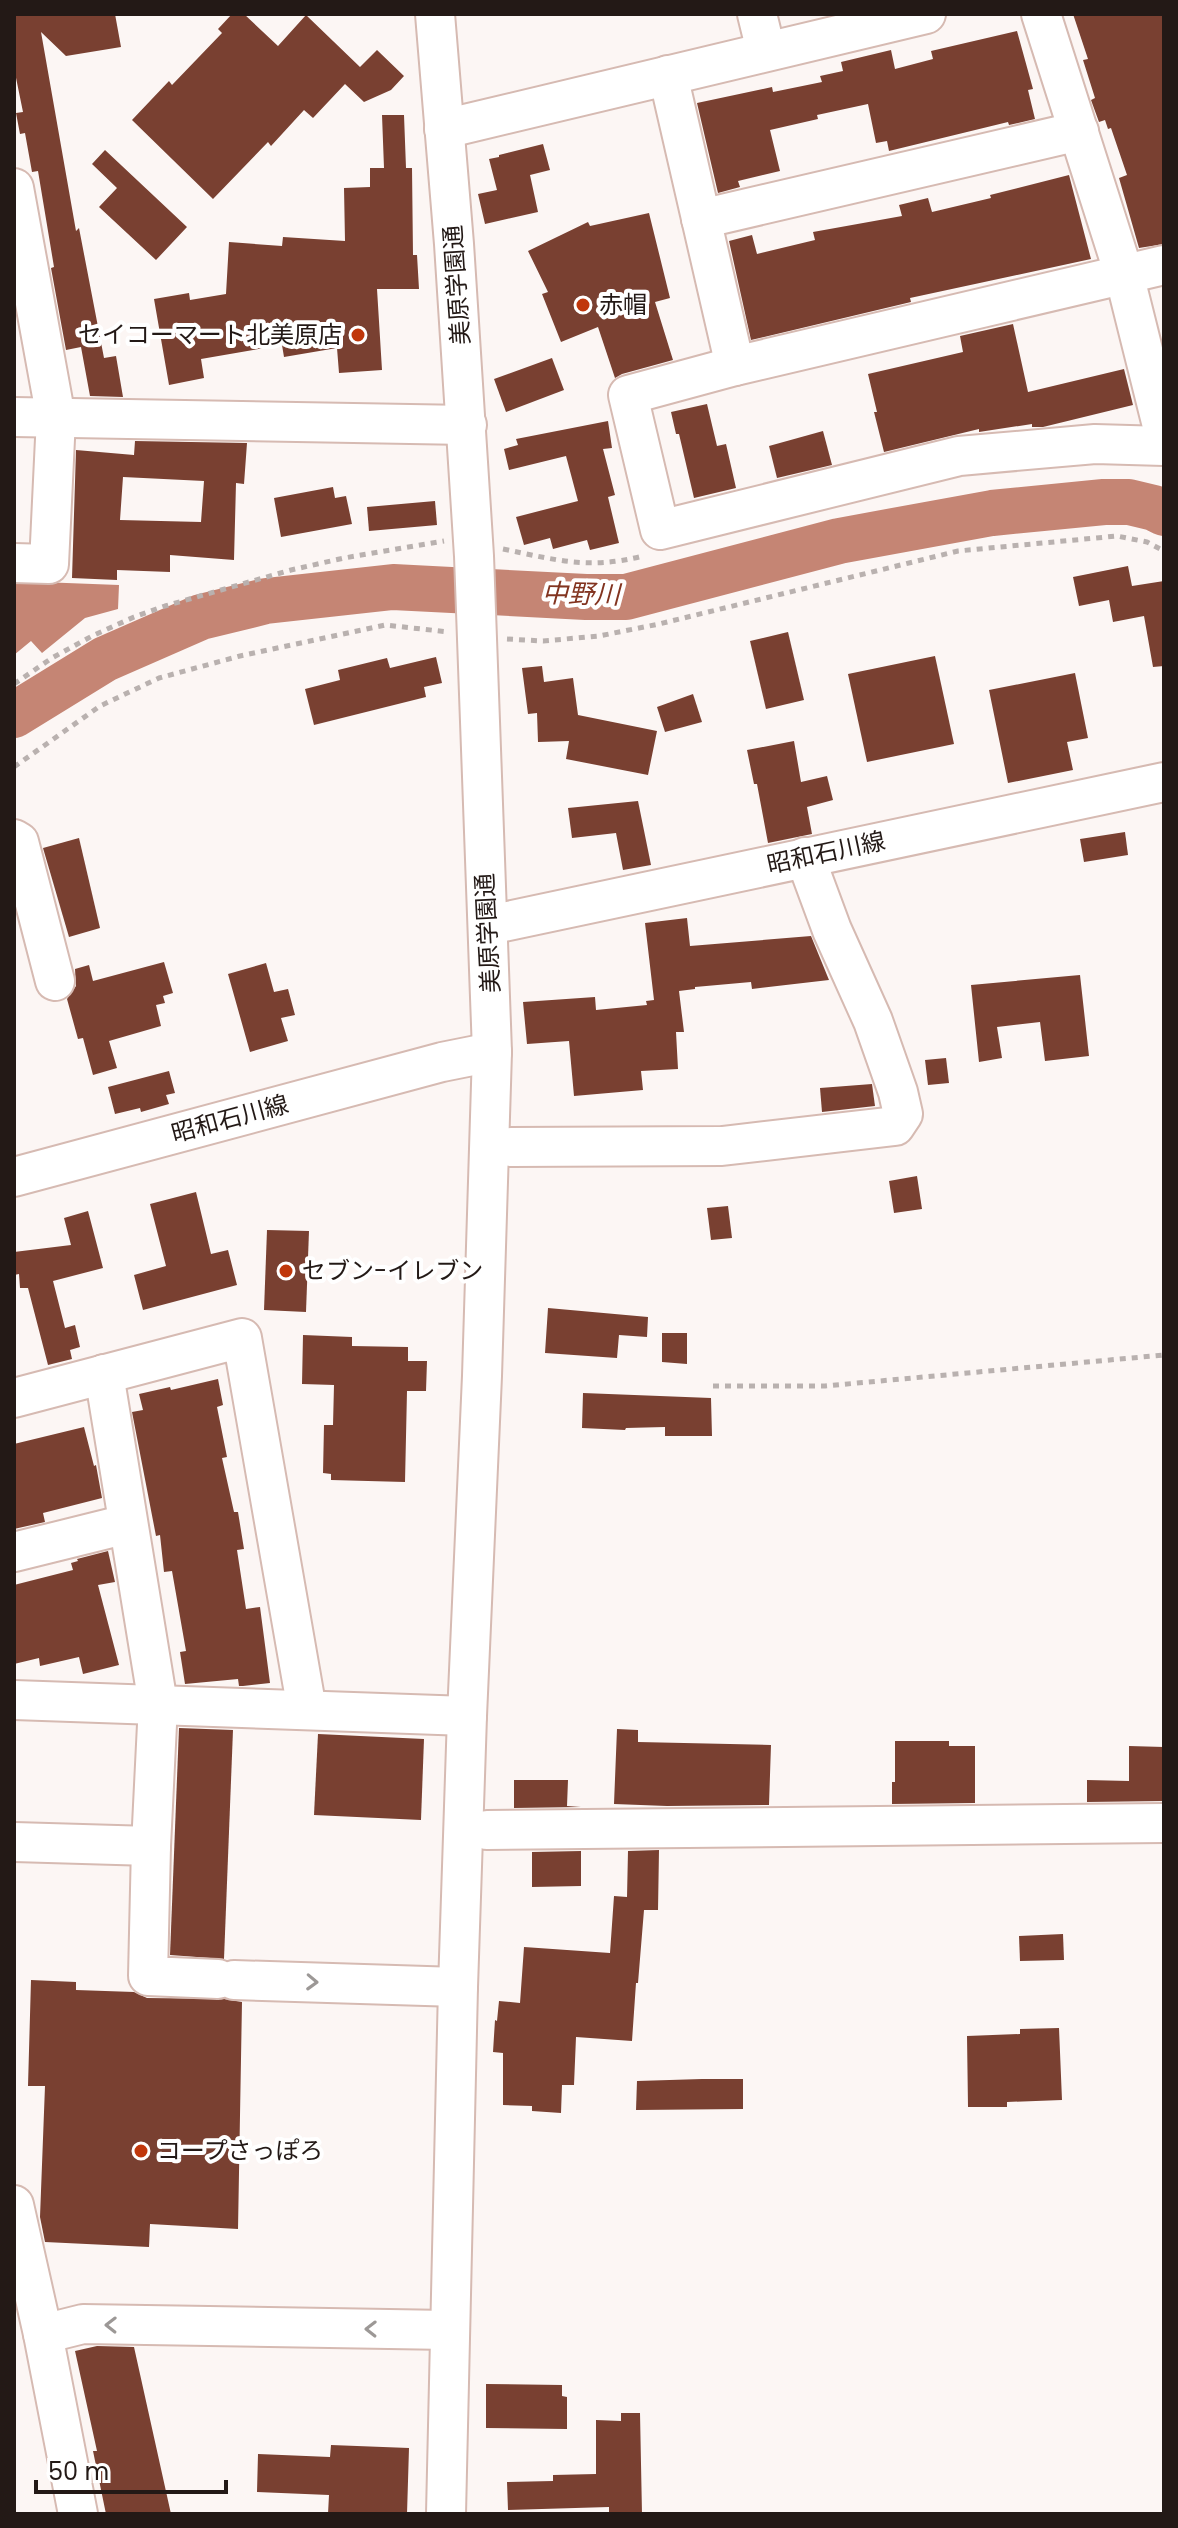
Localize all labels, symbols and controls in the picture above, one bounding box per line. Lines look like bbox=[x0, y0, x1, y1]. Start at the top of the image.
street label: 美原学園通 bbox=[436, 224, 477, 346]
place label: 赤帽 bbox=[599, 288, 647, 321]
marker: 赤帽 bbox=[574, 296, 592, 314]
place label: セイコーマート北美原店 bbox=[78, 318, 342, 351]
marker: セイコーマート北美原店 bbox=[349, 326, 367, 344]
water label: 中野川 bbox=[542, 575, 623, 613]
street label: 昭和石川線 bbox=[764, 824, 888, 881]
street label: 美原学園通 bbox=[468, 872, 507, 994]
street label: 昭和石川線 bbox=[168, 1087, 292, 1150]
place label: セブン-イレブン bbox=[302, 1254, 483, 1287]
marker: セブン-イレブン bbox=[277, 1262, 295, 1280]
one-way arrow bbox=[306, 1974, 319, 1991]
place label: コープさっぽろ bbox=[157, 2134, 324, 2167]
marker: コープさっぽろ bbox=[132, 2142, 150, 2160]
one-way arrow bbox=[104, 2316, 117, 2334]
one-way arrow bbox=[364, 2320, 377, 2338]
scale bar bbox=[36, 2444, 226, 2494]
text: 50 m bbox=[48, 2455, 109, 2488]

